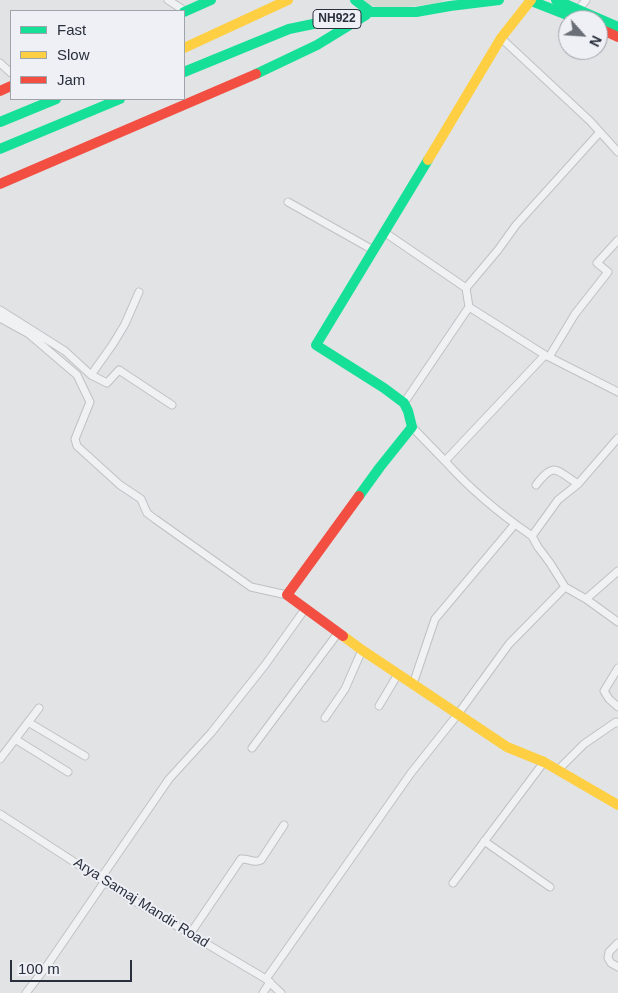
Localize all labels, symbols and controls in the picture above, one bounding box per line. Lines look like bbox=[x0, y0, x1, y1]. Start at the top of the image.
legend bbox=[10, 10, 185, 100]
road number: NH922 bbox=[313, 10, 361, 28]
north arrow bbox=[558, 10, 608, 60]
text: Fast bbox=[57, 21, 86, 38]
text: N bbox=[586, 33, 605, 49]
text: Slow bbox=[57, 46, 90, 63]
text: Jam bbox=[57, 71, 85, 88]
street label: Arya Samaj Mandir Road bbox=[70, 854, 212, 952]
scale bar bbox=[12, 950, 135, 982]
text: 100 m bbox=[18, 960, 60, 977]

